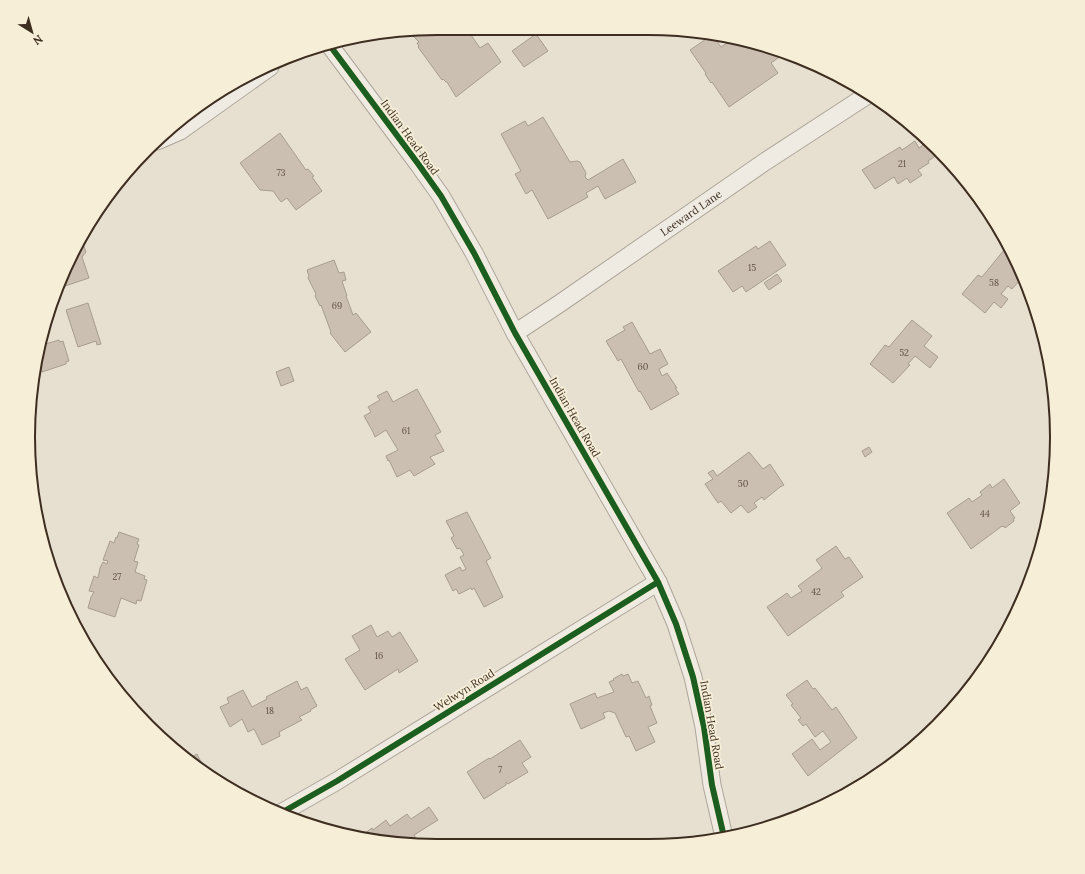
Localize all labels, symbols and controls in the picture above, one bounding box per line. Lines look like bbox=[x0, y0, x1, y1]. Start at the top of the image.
north arrow bbox=[12, 12, 52, 52]
text: N bbox=[30, 32, 46, 48]
street label: Indian Head Road bbox=[378, 96, 442, 178]
house number: 21 bbox=[898, 158, 906, 169]
house number: 73 bbox=[276, 167, 286, 178]
street label: Leeward Lane bbox=[657, 187, 724, 239]
house number: 15 bbox=[748, 262, 756, 273]
house number: 58 bbox=[989, 277, 999, 288]
house number: 69 bbox=[332, 300, 342, 311]
house number: 52 bbox=[899, 347, 909, 358]
house number: 60 bbox=[638, 361, 649, 372]
street label: Indian Head Road bbox=[546, 374, 604, 460]
house number: 61 bbox=[402, 425, 410, 436]
house number: 50 bbox=[738, 478, 749, 489]
house number: 44 bbox=[980, 508, 990, 519]
house number: 27 bbox=[113, 571, 121, 582]
house number: 42 bbox=[811, 586, 821, 597]
house number: 16 bbox=[375, 650, 383, 661]
street label: Welwyn Road bbox=[431, 666, 497, 714]
street label: Indian Head Road bbox=[697, 679, 727, 771]
house number: 18 bbox=[266, 705, 274, 716]
house number: 7 bbox=[498, 764, 502, 775]

